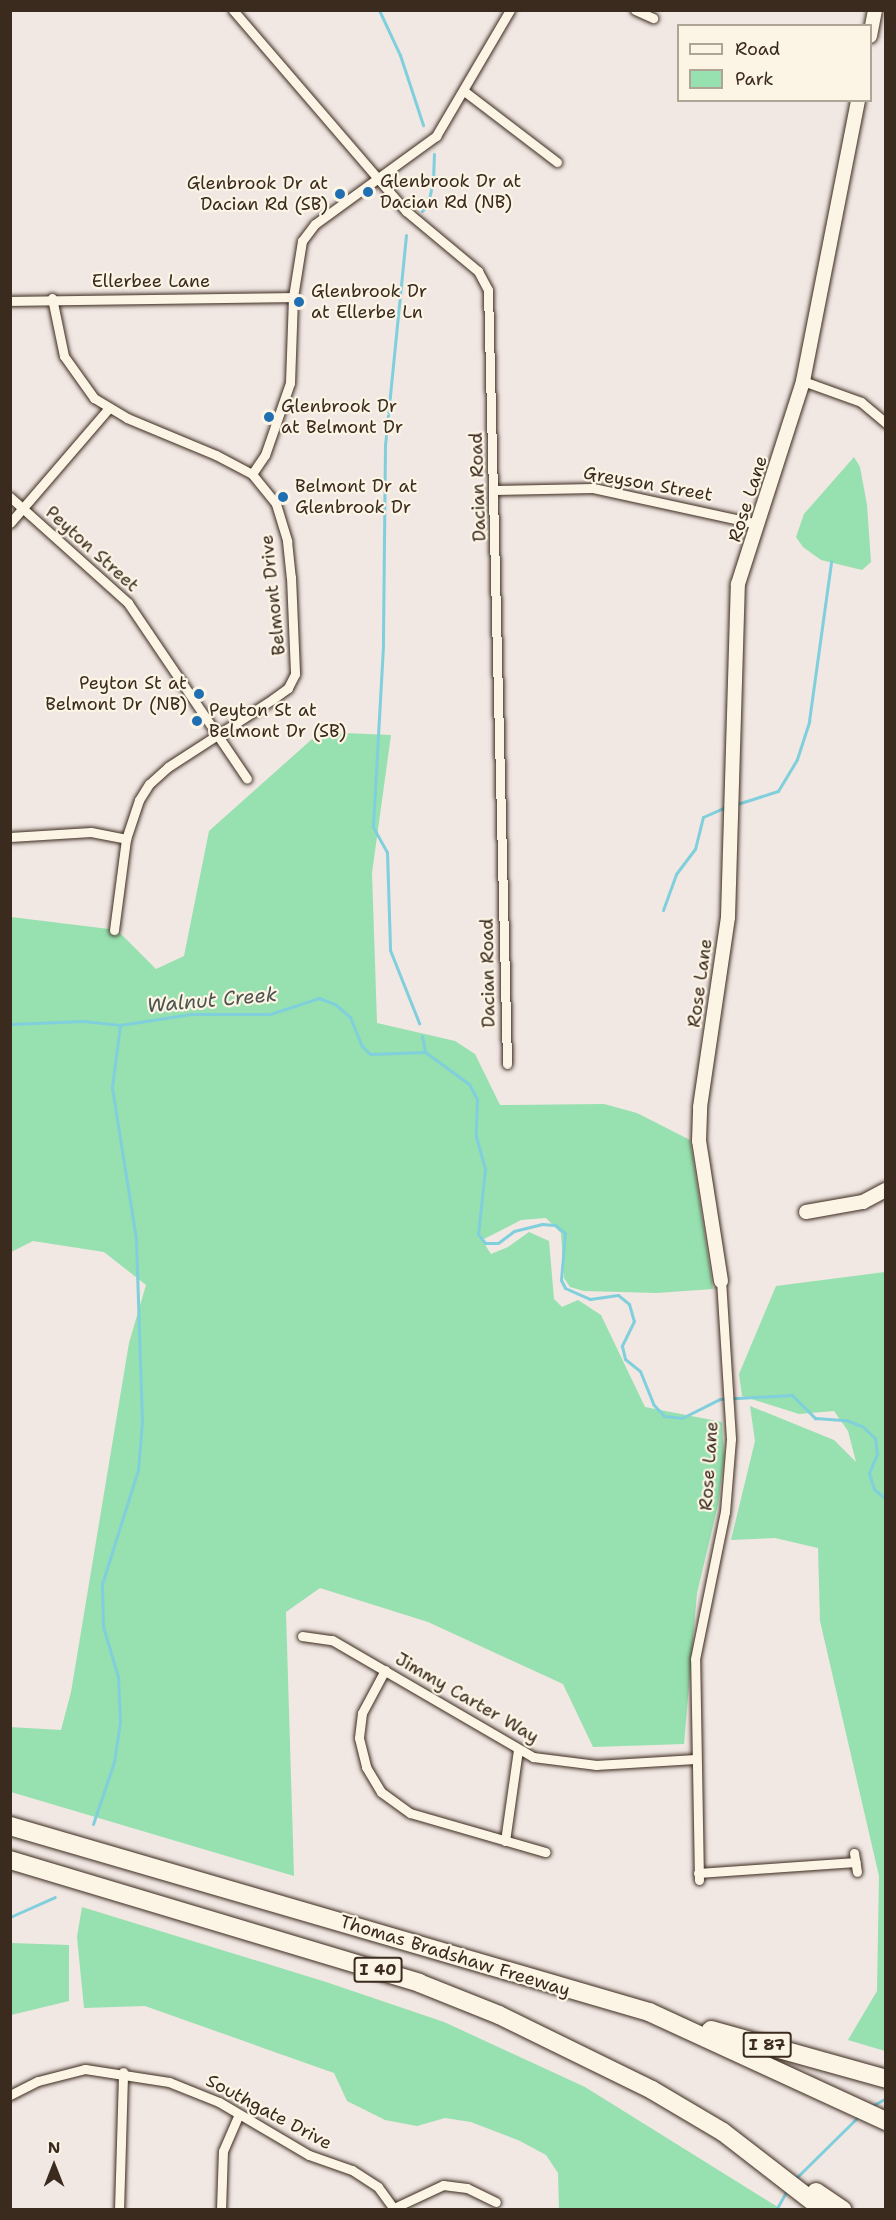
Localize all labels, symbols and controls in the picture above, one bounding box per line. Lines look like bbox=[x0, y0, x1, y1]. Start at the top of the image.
legend bbox=[677, 24, 872, 102]
text: Road bbox=[735, 37, 780, 61]
text: Park bbox=[735, 67, 774, 91]
place label: Glenbrook Dr at Dacian Rd (NB) bbox=[380, 171, 521, 213]
place label: Glenbrook Dr at Dacian Rd (SB) bbox=[187, 173, 328, 216]
marker: Glenbrook Dr at Dacian Rd (NB) bbox=[361, 185, 375, 199]
marker: Glenbrook Dr at Dacian Rd (SB) bbox=[333, 187, 347, 201]
street label: Ellerbee Lane bbox=[92, 270, 210, 292]
place label: Glenbrook Dr at Ellerbe Ln bbox=[311, 281, 427, 324]
marker: Glenbrook Dr at Ellerbe Ln bbox=[292, 295, 306, 309]
place label: Glenbrook Dr at Belmont Dr bbox=[281, 396, 403, 438]
marker: Glenbrook Dr at Belmont Dr bbox=[262, 410, 276, 424]
street label: Dacian Road bbox=[465, 432, 491, 542]
street label: Rose Lane bbox=[724, 453, 772, 545]
street label: Greyson Street bbox=[582, 462, 714, 506]
place label: Belmont Dr at Glenbrook Dr bbox=[295, 476, 417, 518]
marker: Belmont Dr at Glenbrook Dr bbox=[276, 490, 290, 504]
street label: Peyton Street bbox=[41, 501, 143, 597]
street label: Belmont Drive bbox=[256, 534, 290, 656]
place label: Peyton St at Belmont Dr (NB) bbox=[45, 673, 187, 716]
marker: Peyton St at Belmont Dr (NB) bbox=[192, 687, 206, 701]
place label: Peyton St at Belmont Dr (SB) bbox=[209, 700, 346, 742]
marker: Peyton St at Belmont Dr (SB) bbox=[190, 714, 204, 728]
street label: Dacian Road bbox=[476, 918, 500, 1028]
street label: Rose Lane bbox=[683, 937, 717, 1029]
water label: Walnut Creek bbox=[146, 982, 278, 1018]
street label: Rose Lane bbox=[695, 1421, 723, 1511]
street label: Jimmy Carter Way bbox=[391, 1648, 543, 1748]
street label: Thomas Bradshaw Freeway bbox=[337, 1911, 573, 2001]
road number: I 40 bbox=[352, 1957, 404, 1983]
road number: I 87 bbox=[742, 2032, 792, 2058]
street label: Southgate Drive bbox=[202, 2070, 336, 2154]
north arrow bbox=[24, 2136, 84, 2196]
text: N bbox=[48, 2137, 60, 2158]

